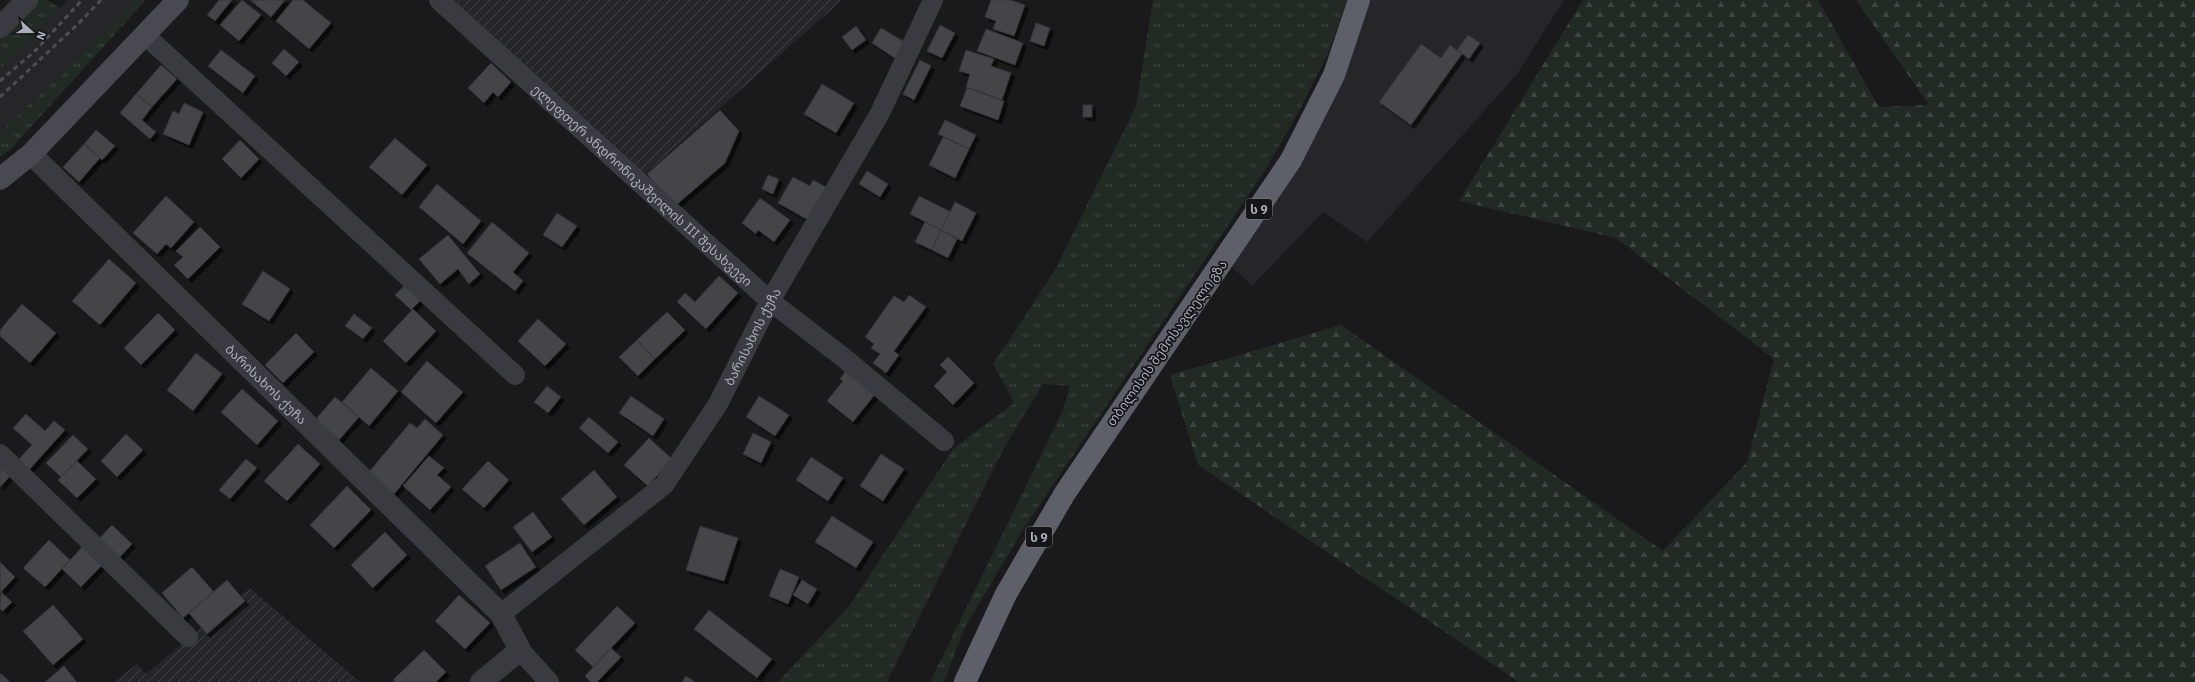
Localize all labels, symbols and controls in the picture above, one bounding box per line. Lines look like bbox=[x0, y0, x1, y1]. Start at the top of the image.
north arrow bbox=[12, 12, 52, 52]
text: N bbox=[33, 29, 49, 42]
street label: ელეფთერ ანდრონიკაშვილის III შესახვევი bbox=[529, 80, 756, 290]
road number: ს 9 bbox=[1246, 199, 1272, 219]
street label: თბილისის შემოსავლელი გზა bbox=[1103, 257, 1231, 429]
street label: ბარისახოს ქუჩა bbox=[720, 284, 785, 388]
street label: ბარისახოს ქუჩა bbox=[222, 340, 311, 428]
road number: ს 9 bbox=[1026, 527, 1052, 547]

